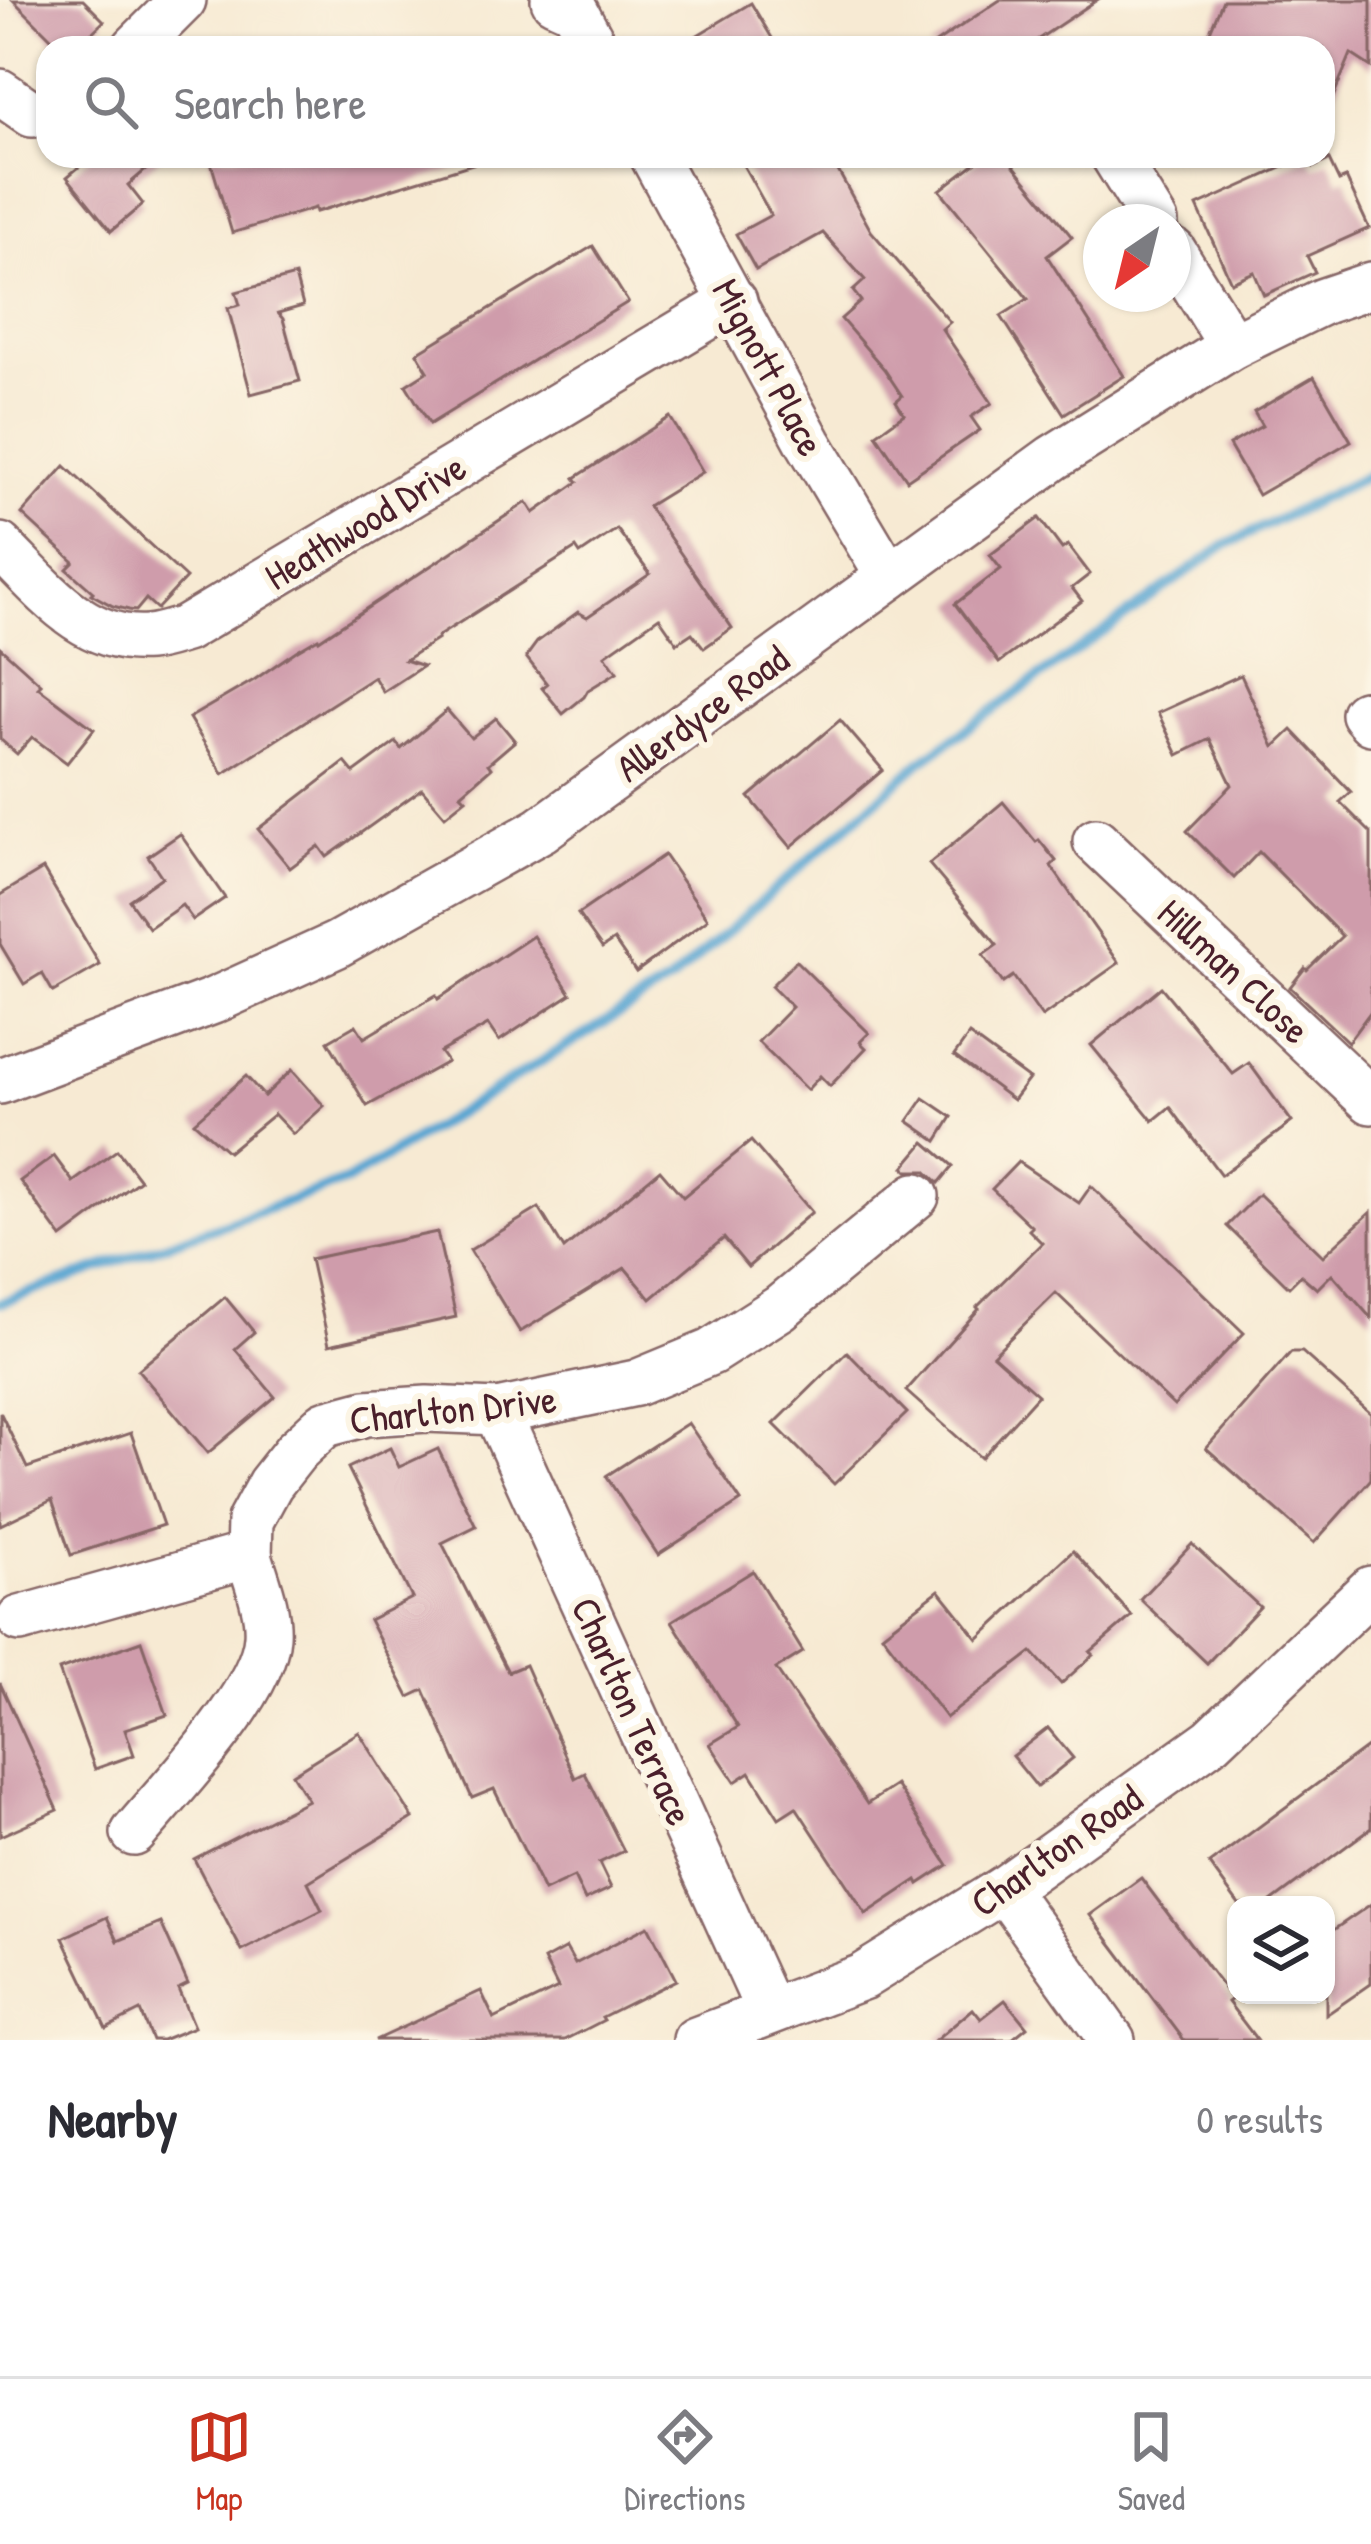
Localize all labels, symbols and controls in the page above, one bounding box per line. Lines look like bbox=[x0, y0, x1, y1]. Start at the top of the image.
search box bbox=[36, 36, 1335, 168]
icon: search bbox=[78, 69, 144, 135]
text: Search here bbox=[174, 72, 366, 133]
north arrow bbox=[1083, 204, 1191, 312]
street label: Mignott Place bbox=[701, 269, 838, 465]
street label: Heathwood Drive bbox=[254, 440, 475, 601]
street label: Allerdyce Road bbox=[605, 632, 799, 793]
street label: Hillman Close bbox=[1147, 886, 1322, 1055]
street label: Charlton Drive bbox=[347, 1371, 559, 1446]
street label: Charlton Terrace bbox=[560, 1589, 707, 1833]
street label: Charlton Road bbox=[959, 1771, 1152, 1928]
map controls bbox=[1227, 1896, 1335, 2004]
button: layers bbox=[1227, 1896, 1335, 2004]
text: Nearby bbox=[48, 2084, 178, 2153]
text: 0 results bbox=[1197, 2092, 1323, 2145]
tab: Map bbox=[186, 2404, 252, 2520]
tab: Directions bbox=[624, 2404, 746, 2520]
tab: Saved bbox=[1118, 2404, 1185, 2520]

